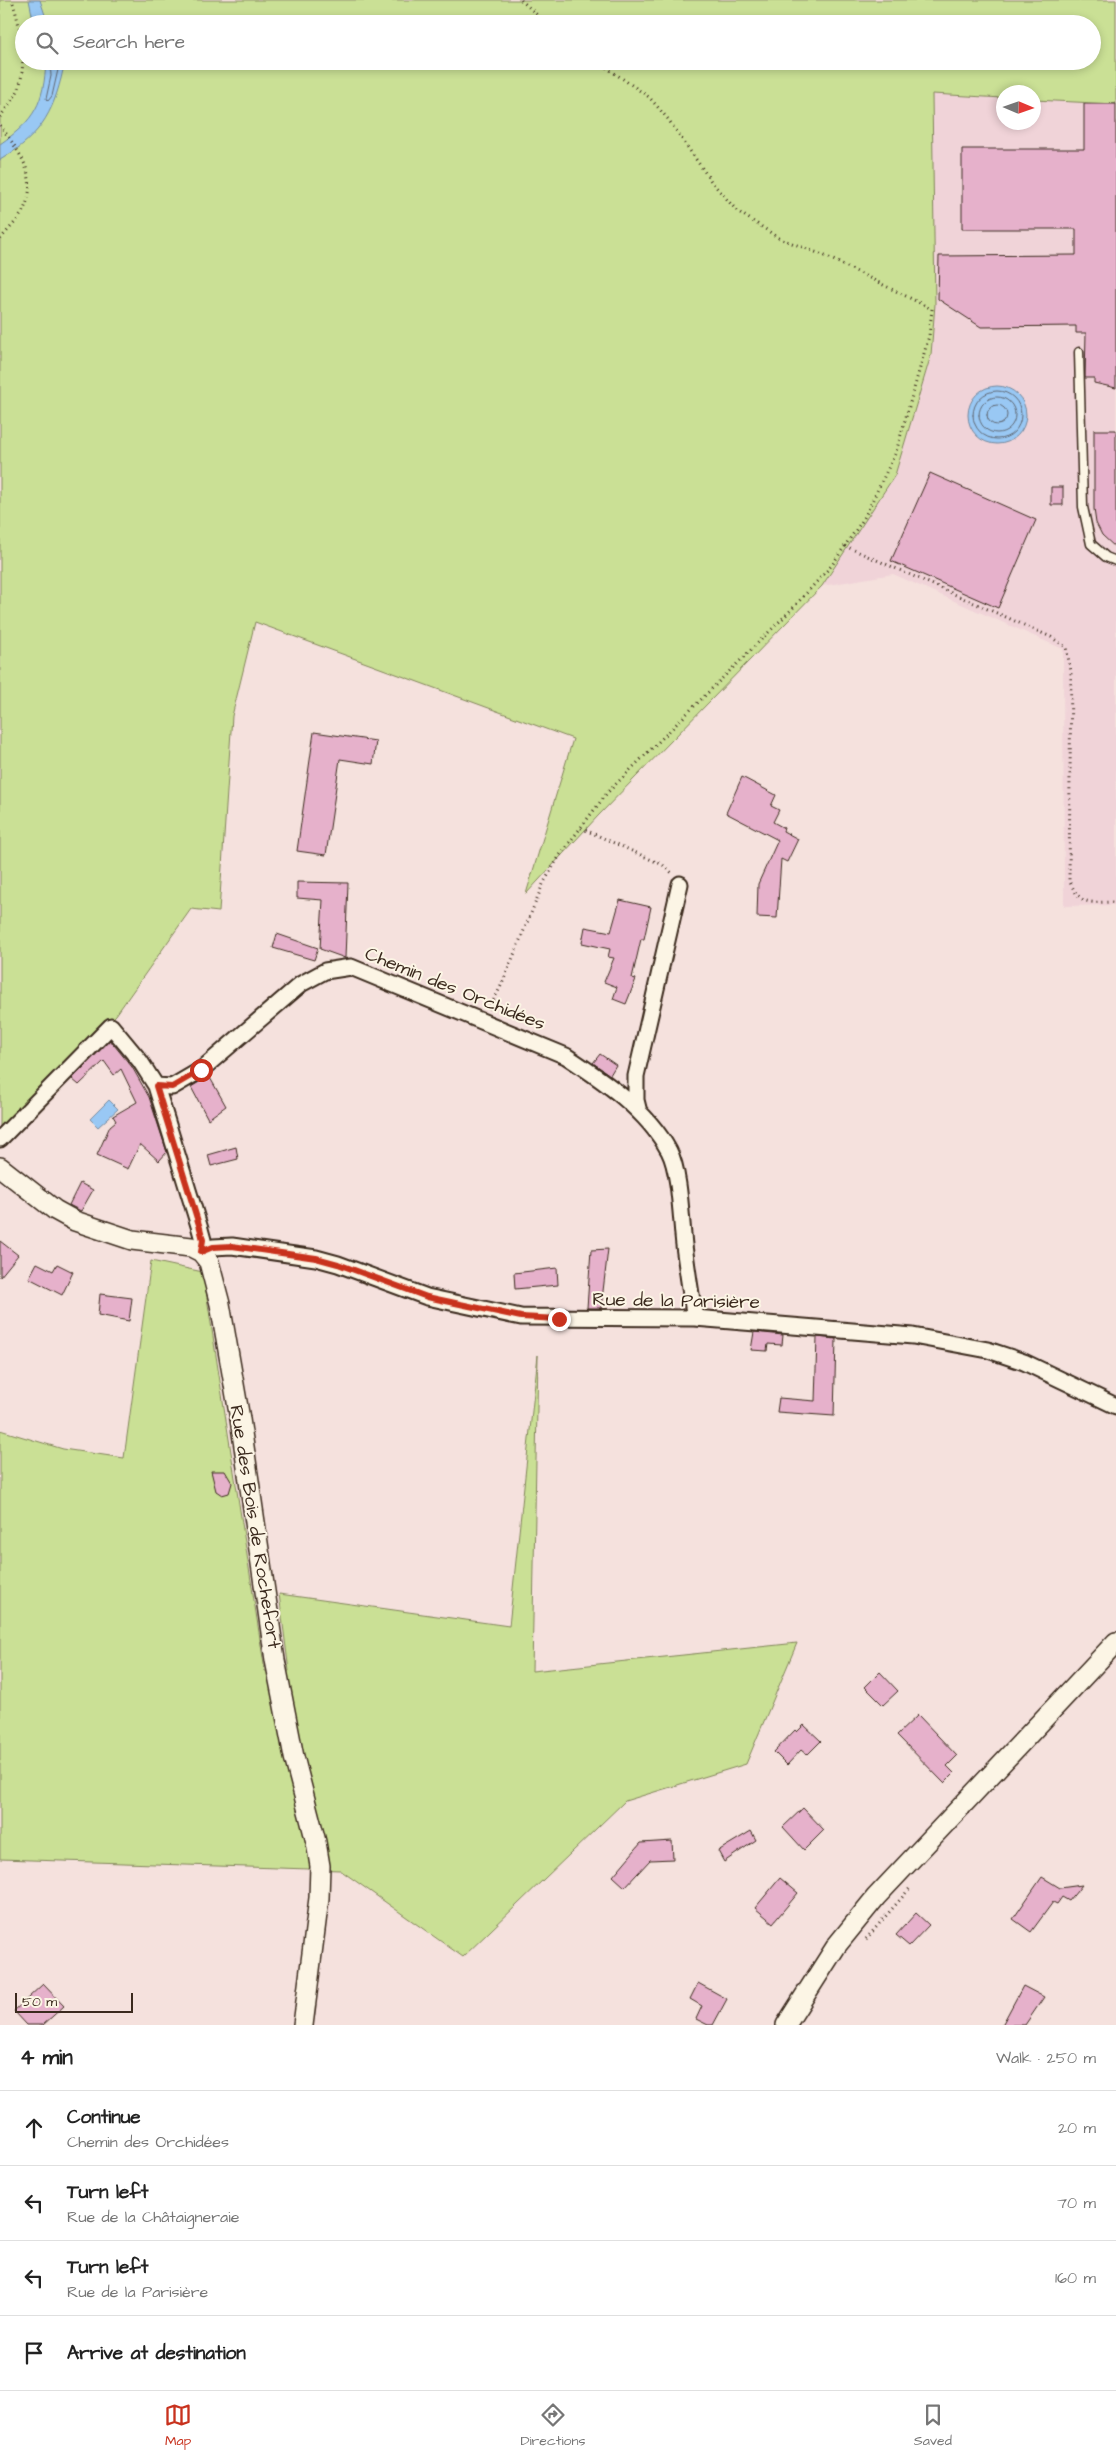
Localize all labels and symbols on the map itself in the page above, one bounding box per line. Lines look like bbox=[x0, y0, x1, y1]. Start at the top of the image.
north arrow bbox=[996, 85, 1041, 130]
street label: Chemin des Orchidées bbox=[361, 940, 549, 1038]
route start bbox=[190, 1059, 213, 1082]
street label: Rue de la Parisière bbox=[592, 1286, 760, 1316]
route end bbox=[548, 1308, 571, 1331]
street label: Rue des Bois de Rochefort bbox=[222, 1403, 288, 1651]
scale bar bbox=[15, 1990, 132, 2013]

